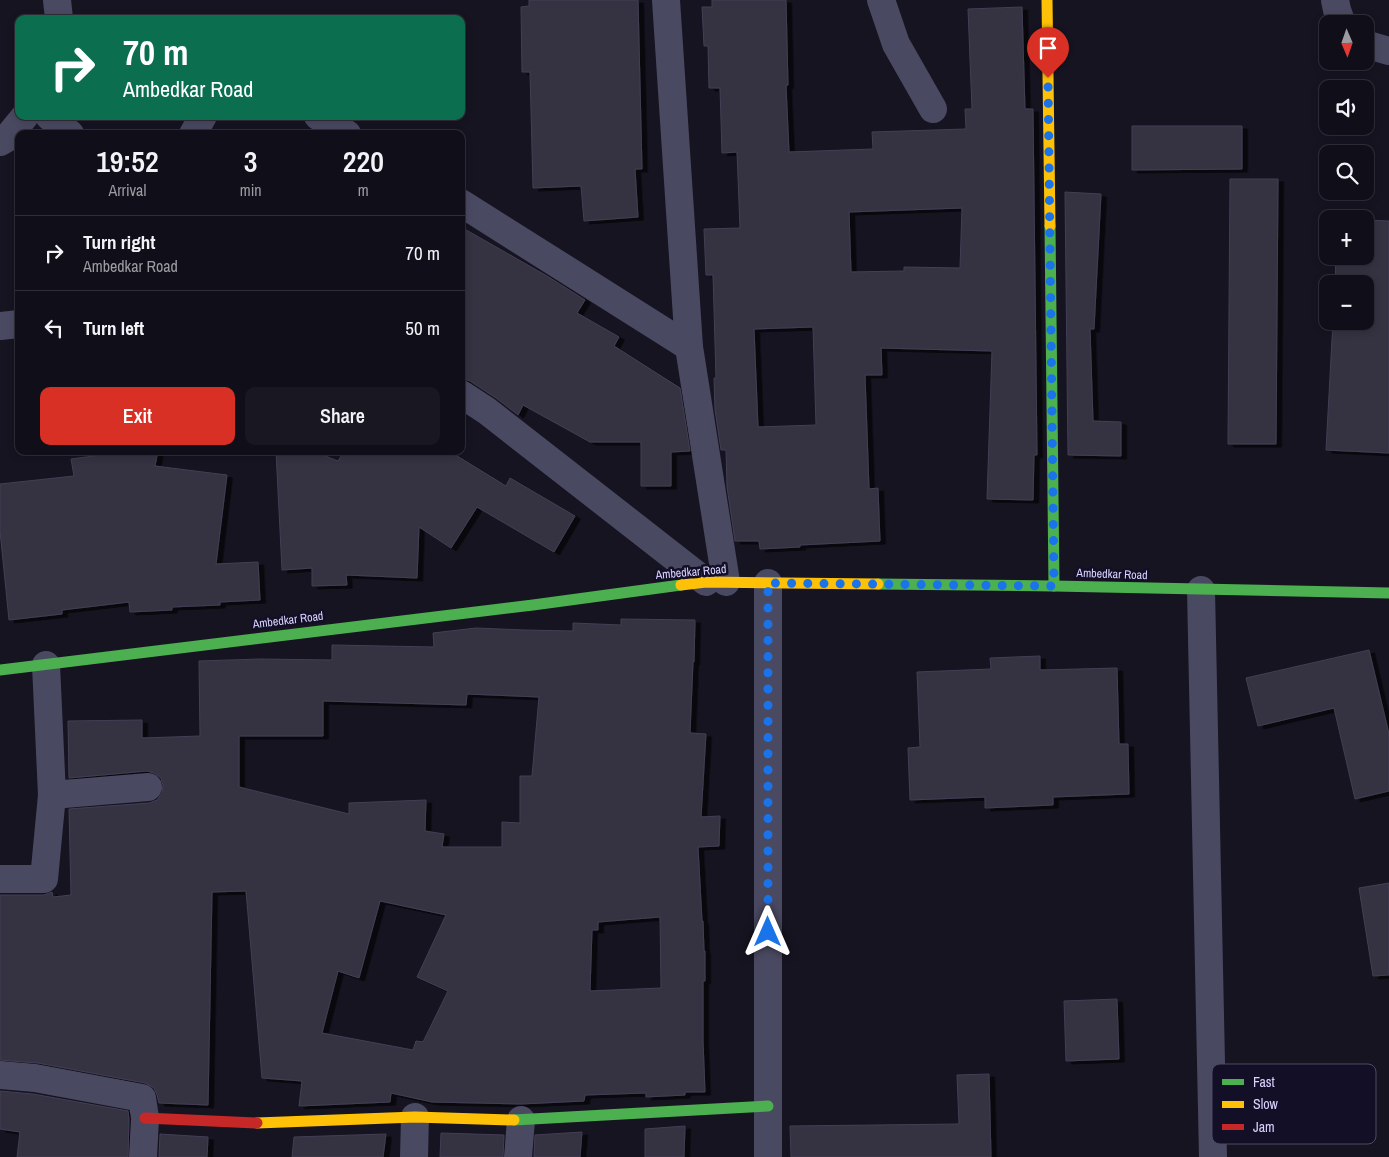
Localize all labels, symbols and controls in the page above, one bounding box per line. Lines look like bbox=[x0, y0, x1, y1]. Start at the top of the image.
north arrow bbox=[1319, 15, 1374, 70]
map controls bbox=[1319, 15, 1374, 330]
pin bbox=[1027, 27, 1069, 78]
text: 70 m bbox=[123, 29, 188, 76]
icon: arrive bbox=[1034, 34, 1062, 62]
icon: right bbox=[40, 35, 105, 100]
text: Ambedkar Road bbox=[123, 74, 253, 104]
button: sound bbox=[1319, 80, 1374, 135]
text: 19:52 bbox=[96, 141, 159, 181]
text: 3 bbox=[244, 141, 258, 181]
text: 220 bbox=[343, 141, 384, 181]
button: search bbox=[1319, 145, 1374, 200]
text: Arrival bbox=[108, 179, 146, 201]
text: min bbox=[240, 179, 262, 201]
text: m bbox=[358, 179, 369, 201]
button: + bbox=[1319, 210, 1374, 265]
text: Turn right bbox=[83, 229, 155, 255]
icon: right bbox=[40, 239, 68, 267]
text: 70 m bbox=[405, 240, 440, 266]
text: Ambedkar Road bbox=[83, 255, 178, 277]
button: − bbox=[1319, 275, 1374, 330]
icon: left bbox=[40, 314, 68, 342]
text: Turn left bbox=[83, 315, 144, 341]
text: 50 m bbox=[405, 315, 440, 341]
button: Exit bbox=[40, 387, 235, 445]
button: Share bbox=[245, 387, 440, 445]
street label: Ambedkar Road bbox=[654, 561, 727, 583]
street label: Ambedkar Road bbox=[1075, 565, 1148, 583]
street label: Ambedkar Road bbox=[251, 608, 324, 632]
position arrow bbox=[741, 905, 793, 957]
legend bbox=[1212, 1064, 1376, 1144]
text: Fast bbox=[1253, 1073, 1275, 1091]
text: Slow bbox=[1253, 1095, 1279, 1113]
text: Jam bbox=[1253, 1118, 1275, 1136]

